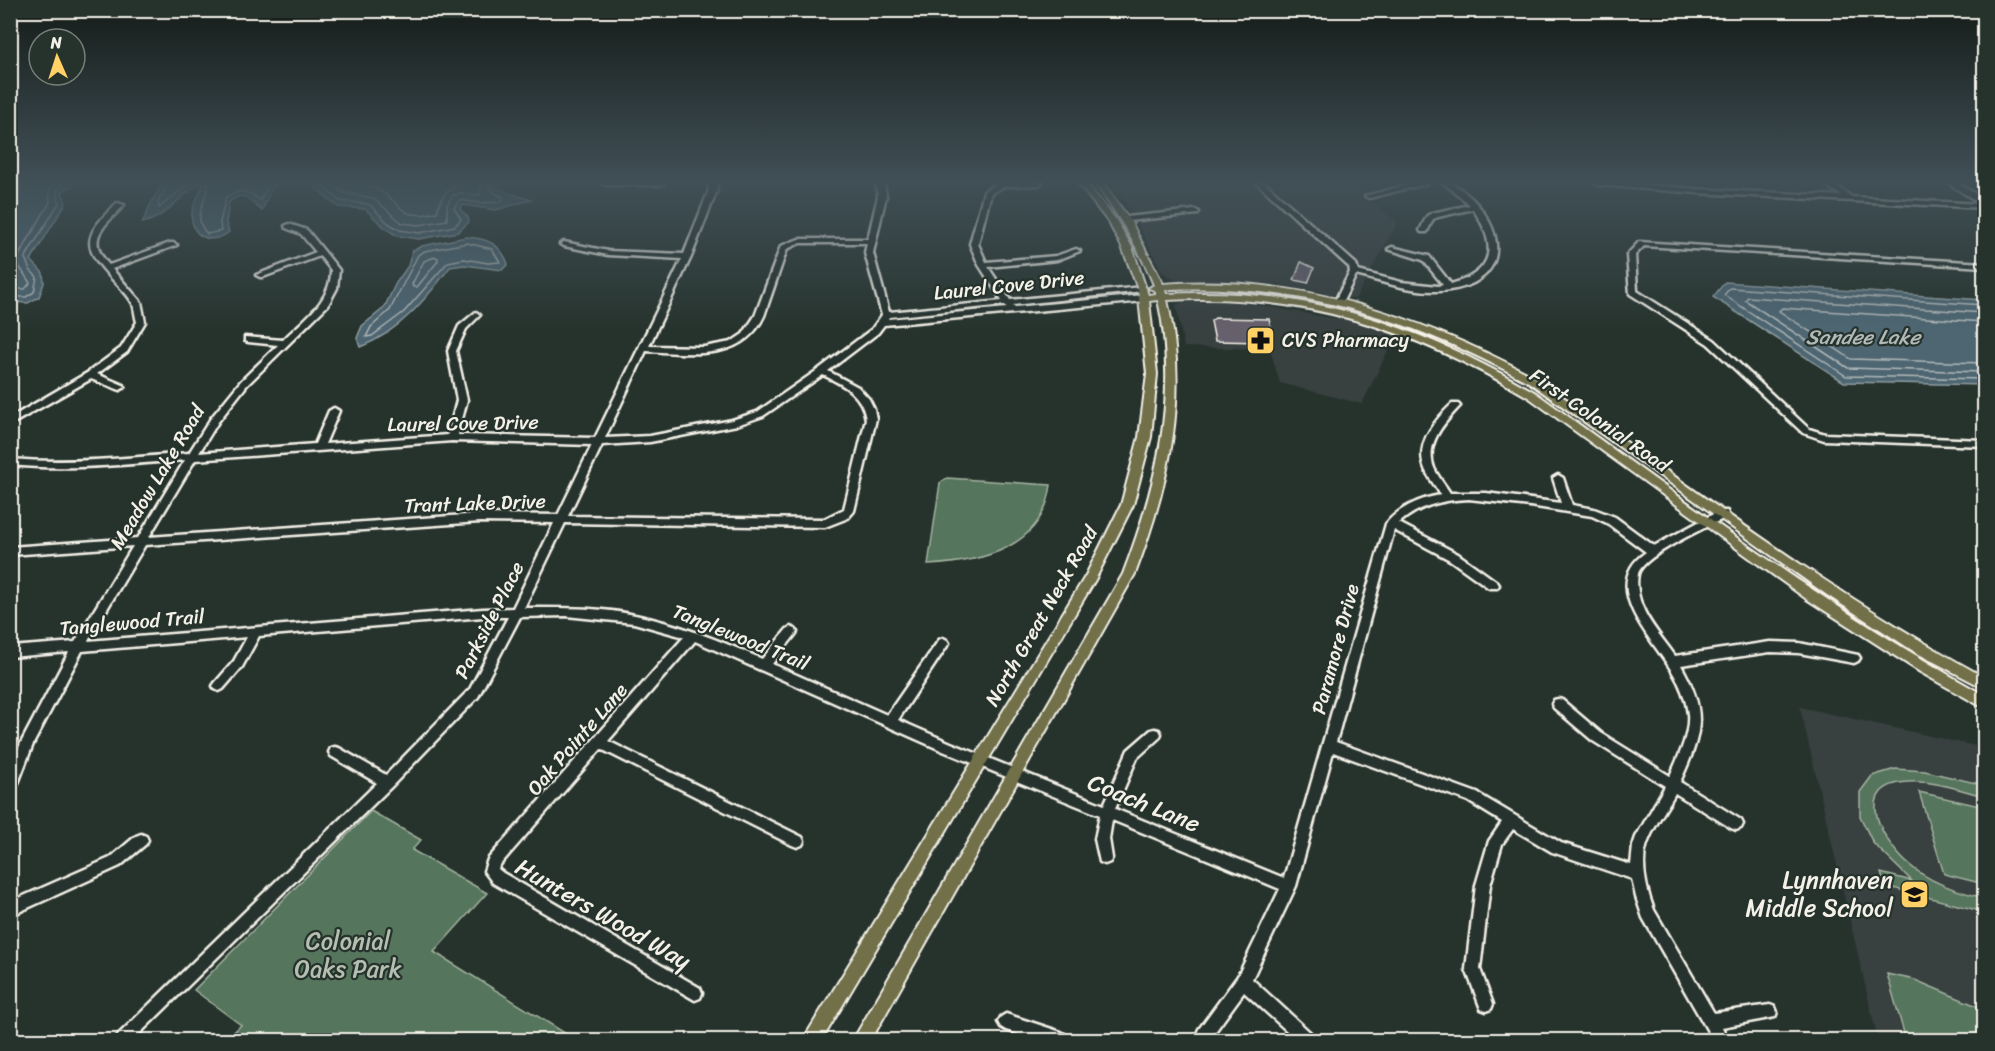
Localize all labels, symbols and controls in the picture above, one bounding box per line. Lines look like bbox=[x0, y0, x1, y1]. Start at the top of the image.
north arrow bbox=[27, 27, 87, 87]
text: N bbox=[49, 28, 63, 57]
street label: Laurel Cove Drive bbox=[932, 260, 1086, 311]
water label: Sandee Lake bbox=[1806, 318, 1923, 356]
place label: CVS Pharmacy bbox=[1282, 323, 1409, 358]
pharmacy icon: CVS Pharmacy bbox=[1245, 324, 1277, 356]
street label: First Colonial Road bbox=[1522, 359, 1679, 483]
street label: Meadow Lake Road bbox=[100, 397, 215, 557]
street label: Laurel Cove Drive bbox=[387, 405, 539, 442]
street label: Trant Lake Drive bbox=[404, 484, 546, 523]
street label: North Great Neck Road bbox=[975, 518, 1108, 713]
street label: Parkside Place bbox=[445, 555, 534, 685]
street label: Paramore Drive bbox=[1301, 580, 1370, 718]
street label: Tanglewood Trail bbox=[667, 594, 816, 681]
street label: Tanglewood Trail bbox=[58, 599, 207, 646]
street label: Oak Pointe Lane bbox=[518, 675, 637, 804]
street label: Coach Lane bbox=[1081, 761, 1207, 845]
street label: Hunters Wood Way bbox=[507, 846, 700, 982]
place label: Lynnhaven Middle School bbox=[1746, 859, 1894, 929]
school or university icon: Lynnhaven Middle School bbox=[1898, 878, 1930, 910]
park label: Colonial Oaks Park bbox=[295, 920, 402, 990]

